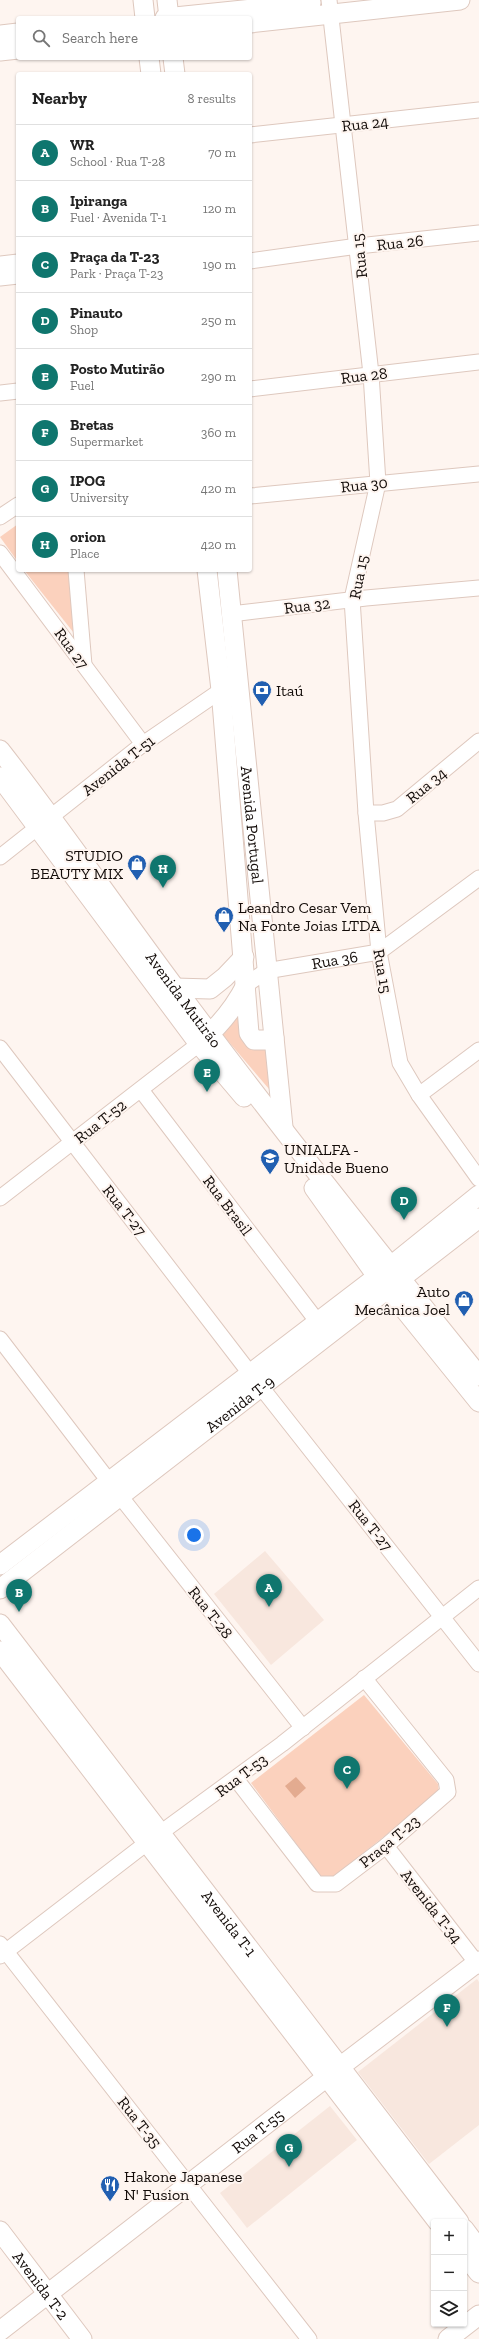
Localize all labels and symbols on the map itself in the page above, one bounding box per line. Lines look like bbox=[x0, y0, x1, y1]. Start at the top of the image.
street label: Rua 24 bbox=[341, 112, 390, 135]
street label: Rua 26 bbox=[376, 231, 424, 254]
street label: Rua 15 bbox=[348, 233, 371, 279]
street label: Rua 28 bbox=[340, 363, 389, 388]
street label: Rua 30 bbox=[340, 473, 389, 496]
street label: Rua 15 bbox=[345, 553, 372, 601]
street label: Rua 32 bbox=[283, 593, 331, 618]
street label: Rua 27 bbox=[50, 624, 93, 673]
bank icon: Itaú bbox=[251, 679, 273, 707]
place label: Itaú bbox=[276, 681, 304, 700]
street label: Avenida T-51 bbox=[78, 731, 158, 800]
street label: Rua 34 bbox=[402, 763, 451, 807]
street label: Avenida Portugal bbox=[237, 765, 267, 885]
place label: STUDIO BEAUTY MIX bbox=[31, 846, 123, 883]
shop icon: STUDIO BEAUTY MIX bbox=[126, 853, 148, 881]
pin: H bbox=[150, 855, 176, 888]
place label: Leandro Cesar Vem Na Fonte Joias LTDA bbox=[238, 898, 381, 935]
shop icon: Leandro Cesar Vem Na Fonte Joias LTDA bbox=[213, 905, 235, 933]
street label: Rua 36 bbox=[310, 947, 359, 973]
street label: Rua 15 bbox=[369, 947, 396, 995]
street label: Avenida Mutirão bbox=[142, 948, 226, 1051]
pin: E bbox=[194, 1059, 220, 1092]
street label: Rua T-52 bbox=[71, 1095, 130, 1147]
place label: UNIALFA - Unidade Bueno bbox=[284, 1140, 389, 1177]
school or university icon: UNIALFA - Unidade Bueno bbox=[259, 1147, 281, 1175]
street label: Rua Brasil bbox=[199, 1172, 256, 1239]
street label: Rua T-27 bbox=[99, 1181, 151, 1240]
pin: D bbox=[391, 1187, 417, 1220]
place label: Auto Mecânica Joel bbox=[355, 1282, 450, 1319]
shop icon: Auto Mecânica Joel bbox=[453, 1289, 475, 1317]
street label: Avenida T-9 bbox=[202, 1371, 278, 1436]
street label: Rua T-27 bbox=[345, 1496, 397, 1555]
your location bbox=[184, 1525, 204, 1545]
pin: A bbox=[256, 1574, 282, 1607]
pin: B bbox=[6, 1579, 32, 1612]
street label: Rua T-28 bbox=[184, 1582, 237, 1642]
street label: Rua T-53 bbox=[212, 1750, 271, 1801]
pin: C bbox=[334, 1756, 360, 1789]
street label: Praça T-23 bbox=[355, 1811, 423, 1872]
street label: Avenida T-34 bbox=[397, 1865, 467, 1947]
street label: Avenida T-1 bbox=[198, 1886, 261, 1960]
pin: F bbox=[434, 1994, 460, 2027]
street label: Rua T-35 bbox=[114, 2093, 166, 2152]
street label: Rua T-55 bbox=[228, 2105, 287, 2157]
pin: G bbox=[276, 2134, 302, 2167]
place label: Hakone Japanese N' Fusion bbox=[124, 2167, 242, 2204]
restaurant icon: Hakone Japanese N' Fusion bbox=[99, 2174, 121, 2202]
street label: Avenida T-2 bbox=[9, 2247, 73, 2323]

